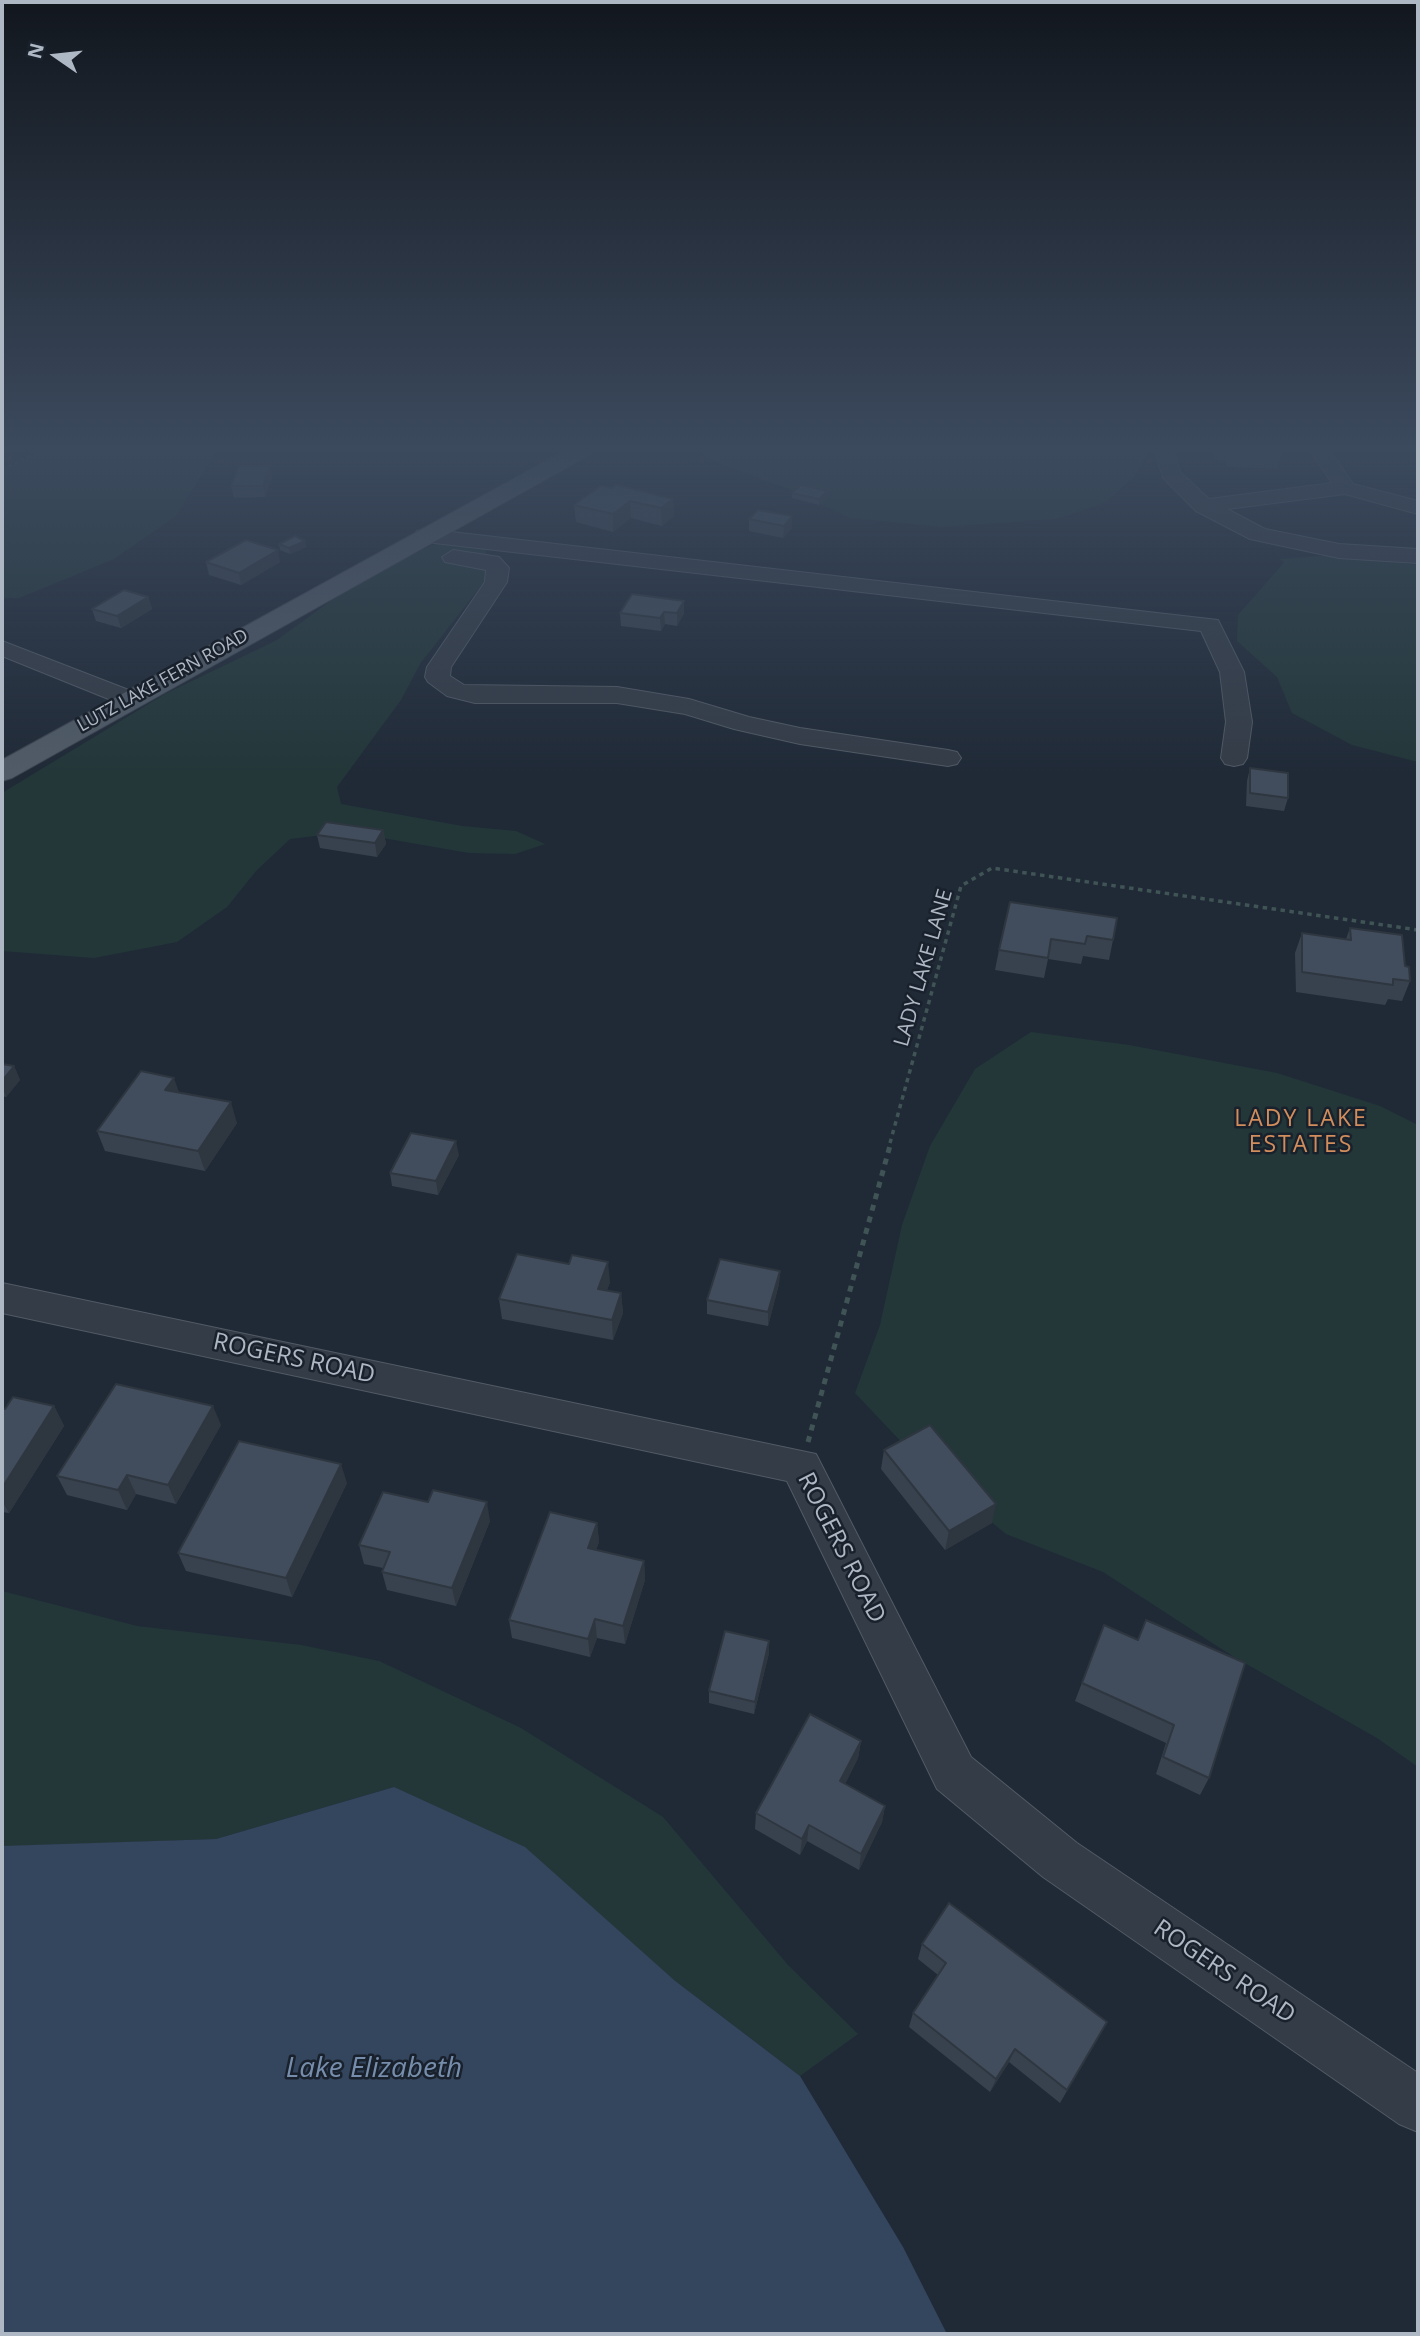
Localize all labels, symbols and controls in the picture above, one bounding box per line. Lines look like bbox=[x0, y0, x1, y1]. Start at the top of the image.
north arrow bbox=[21, 21, 91, 91]
text: N bbox=[21, 40, 50, 62]
street label: LUTZ LAKE FERN ROAD bbox=[74, 625, 252, 737]
street label: LADY LAKE LANE bbox=[889, 886, 959, 1050]
district label: LADY LAKE ESTATES bbox=[1235, 1105, 1367, 1159]
street label: ROGERS ROAD bbox=[211, 1328, 377, 1390]
street label: ROGERS ROAD bbox=[791, 1468, 891, 1628]
street label: ROGERS ROAD bbox=[1148, 1914, 1300, 2030]
water label: Lake Elizabeth bbox=[286, 2052, 462, 2086]

